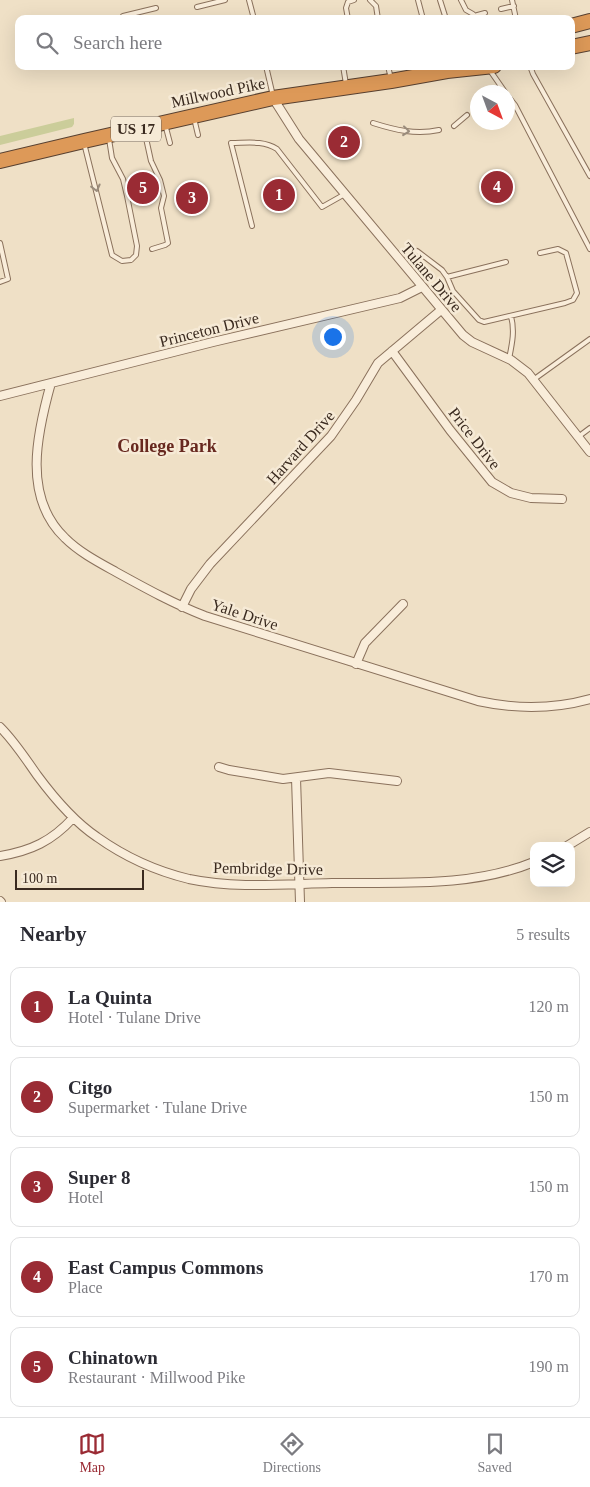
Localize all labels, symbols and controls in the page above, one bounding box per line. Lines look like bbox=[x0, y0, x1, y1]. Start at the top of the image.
search box bbox=[15, 15, 575, 70]
icon: search bbox=[33, 29, 61, 57]
text: Search here bbox=[73, 32, 162, 53]
street label: Millwood Pike bbox=[170, 74, 267, 111]
north arrow bbox=[470, 85, 515, 130]
road number: US 17 bbox=[111, 116, 161, 142]
pin: 2 bbox=[328, 123, 360, 161]
one-way arrow bbox=[402, 125, 410, 136]
pin: 4 bbox=[481, 168, 513, 206]
pin: 5 bbox=[127, 169, 159, 207]
pin: 1 bbox=[263, 176, 295, 214]
pin: 3 bbox=[176, 179, 208, 217]
one-way arrow bbox=[90, 183, 101, 192]
street label: Tulane Drive bbox=[398, 240, 465, 315]
street label: Princeton Drive bbox=[158, 309, 261, 350]
your location bbox=[320, 324, 346, 350]
street label: Price Drive bbox=[445, 404, 504, 472]
street label: Harvard Drive bbox=[263, 407, 338, 488]
district label: College Park bbox=[117, 436, 217, 456]
street label: Yale Drive bbox=[209, 596, 280, 633]
map controls bbox=[530, 842, 575, 887]
button: layers bbox=[530, 842, 575, 887]
street label: Pembridge Drive bbox=[213, 859, 323, 879]
scale bar bbox=[15, 867, 144, 890]
text: 100 m bbox=[22, 871, 57, 886]
text: Nearby bbox=[20, 922, 87, 946]
text: 5 results bbox=[516, 926, 570, 943]
text: La Quinta bbox=[68, 987, 152, 1008]
text: 1 bbox=[33, 998, 41, 1015]
text: 120 m bbox=[529, 998, 569, 1015]
text: Hotel · Tulane Drive bbox=[68, 1009, 201, 1026]
text: Citgo bbox=[68, 1077, 112, 1098]
text: 2 bbox=[33, 1088, 41, 1105]
text: 150 m bbox=[529, 1088, 569, 1105]
text: Supermarket · Tulane Drive bbox=[68, 1099, 247, 1116]
text: Super 8 bbox=[68, 1167, 130, 1188]
text: 3 bbox=[33, 1178, 41, 1195]
text: 150 m bbox=[529, 1178, 569, 1195]
text: Hotel bbox=[68, 1189, 104, 1206]
text: East Campus Commons bbox=[68, 1257, 263, 1278]
text: 4 bbox=[33, 1268, 41, 1285]
text: 170 m bbox=[529, 1268, 569, 1285]
text: Place bbox=[68, 1279, 103, 1296]
text: Chinatown bbox=[68, 1347, 158, 1368]
text: 5 bbox=[33, 1358, 41, 1375]
text: 190 m bbox=[529, 1358, 569, 1375]
text: Restaurant · Millwood Pike bbox=[68, 1369, 245, 1386]
tab: Map bbox=[78, 1430, 106, 1476]
tab: Directions bbox=[263, 1430, 321, 1476]
tab: Saved bbox=[478, 1430, 512, 1476]

